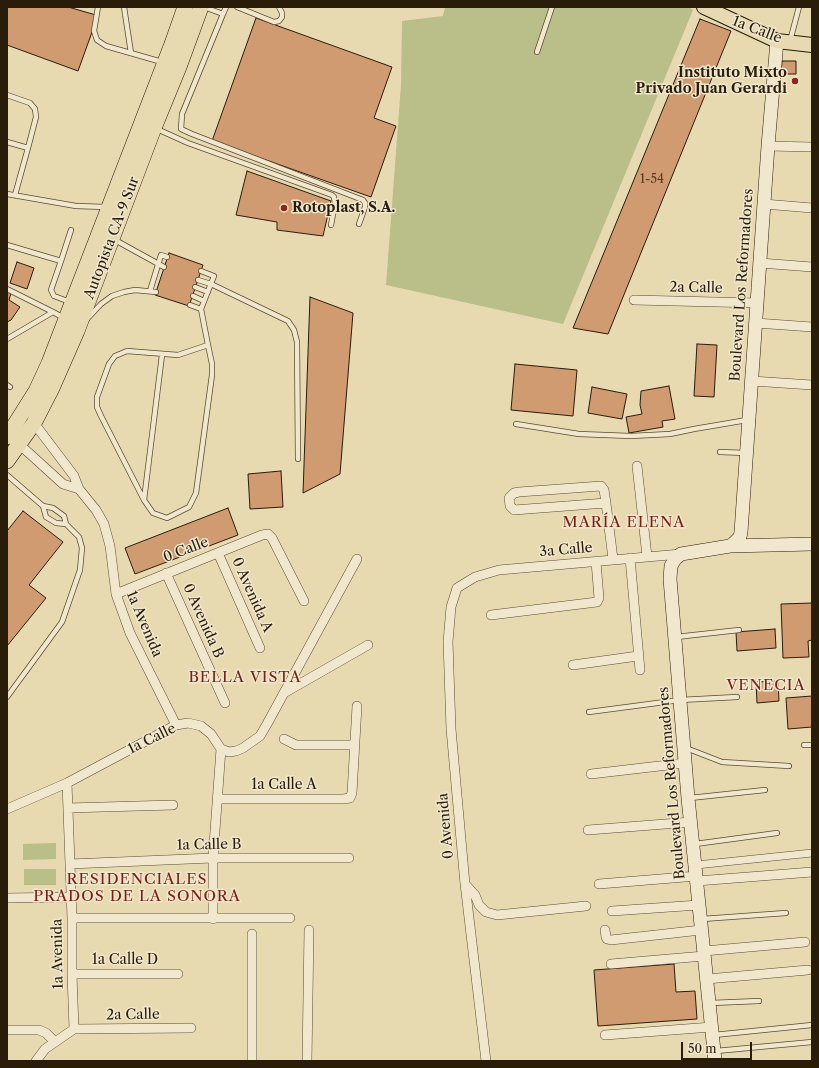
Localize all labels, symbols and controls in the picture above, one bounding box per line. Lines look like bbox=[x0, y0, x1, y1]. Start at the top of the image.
street label: 1a Calle bbox=[730, 13, 784, 47]
place label: Instituto Mixto Privado Juan Gerardi bbox=[636, 65, 787, 98]
marker: Instituto Mixto Privado Juan Gerardi bbox=[790, 76, 800, 86]
house number: 1-54 bbox=[640, 173, 664, 187]
street label: Autopista CA-9 Sur bbox=[81, 175, 143, 301]
street label: Boulevard Los Reformadores bbox=[727, 188, 757, 382]
place label: Rotoplast, S.A. bbox=[292, 200, 395, 216]
marker: Rotoplast, S.A. bbox=[279, 203, 289, 213]
street label: 2a Calle bbox=[669, 279, 723, 297]
district label: MARÍA ELENA bbox=[563, 514, 685, 532]
street label: 0 Calle bbox=[161, 534, 211, 566]
street label: 3a Calle bbox=[539, 539, 593, 561]
street label: 0 Avenida A bbox=[228, 555, 276, 635]
street label: 0 Avenida B bbox=[179, 581, 227, 661]
street label: 1a Avenida bbox=[122, 588, 166, 660]
district label: BELLA VISTA bbox=[188, 669, 302, 687]
district label: VENECIA bbox=[726, 677, 806, 695]
street label: Boulevard Los Reformadores bbox=[655, 686, 689, 880]
street label: 1a Calle bbox=[125, 720, 179, 758]
street label: 1a Calle A bbox=[251, 777, 317, 793]
street label: 0 Avenida bbox=[435, 792, 457, 860]
street label: 1a Calle B bbox=[176, 836, 242, 854]
district label: RESIDENCIALES PRADOS DE LA SONORA bbox=[33, 871, 241, 906]
street label: 1a Avenida bbox=[49, 919, 67, 989]
street label: 1a Calle D bbox=[92, 952, 158, 968]
street label: 2a Calle bbox=[106, 1006, 160, 1024]
scale bar bbox=[683, 1034, 754, 1060]
text: 50 m bbox=[688, 1041, 717, 1056]

